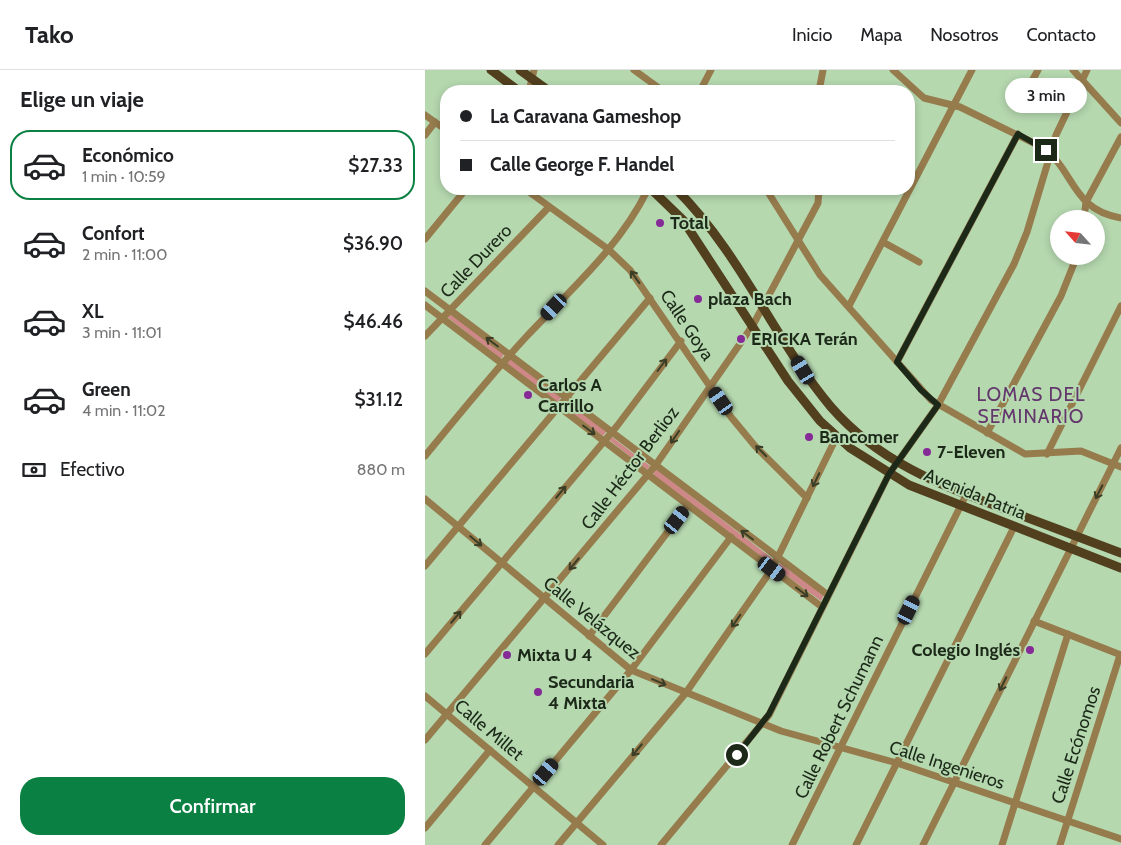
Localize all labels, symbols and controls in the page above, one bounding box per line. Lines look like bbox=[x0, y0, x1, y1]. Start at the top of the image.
text: Tako bbox=[25, 20, 74, 49]
text: Inicio bbox=[792, 24, 832, 46]
text: Mapa bbox=[860, 24, 902, 46]
text: Nosotros bbox=[930, 24, 999, 46]
text: Contacto bbox=[1027, 24, 1096, 46]
callout: 3 min bbox=[1005, 78, 1087, 112]
text: Elige un viaje bbox=[20, 86, 144, 113]
text: 3 min bbox=[1027, 86, 1065, 105]
text: La Caravana Gameshop bbox=[490, 105, 681, 128]
route end bbox=[1035, 139, 1057, 161]
icon: car bbox=[22, 143, 67, 188]
text: Económico bbox=[82, 144, 174, 167]
text: Calle George F. Handel bbox=[490, 153, 674, 176]
text: $27.33 bbox=[348, 154, 403, 177]
text: 1 min · 10:59 bbox=[82, 167, 166, 186]
north arrow bbox=[1050, 210, 1105, 265]
map controls bbox=[1050, 210, 1105, 265]
place label: Total bbox=[670, 212, 709, 234]
marker: Total bbox=[654, 217, 666, 229]
street label: Calle Durero bbox=[435, 220, 517, 302]
icon: car bbox=[22, 221, 67, 266]
text: Confort bbox=[82, 222, 145, 245]
text: $36.90 bbox=[343, 232, 403, 255]
text: 2 min · 11:00 bbox=[82, 245, 167, 264]
one-way arrow bbox=[630, 270, 640, 284]
street label: Calle Goya bbox=[655, 285, 719, 365]
place label: plaza Bach bbox=[708, 288, 792, 310]
car bbox=[538, 291, 569, 323]
marker: plaza Bach bbox=[692, 293, 704, 305]
icon: car bbox=[22, 299, 67, 344]
text: XL bbox=[82, 300, 103, 323]
text: $46.46 bbox=[343, 310, 403, 333]
text: 3 min · 11:01 bbox=[82, 323, 162, 342]
place label: ERICKA Terán bbox=[751, 328, 858, 350]
marker: ERICKA Terán bbox=[735, 333, 747, 345]
one-way arrow bbox=[486, 336, 499, 347]
car bbox=[788, 353, 817, 387]
one-way arrow bbox=[657, 358, 667, 372]
place label: Carlos A Carrillo bbox=[538, 374, 602, 417]
icon: car bbox=[22, 377, 67, 422]
text: Green bbox=[82, 378, 131, 401]
district label: LOMAS DEL SEMINARIO bbox=[977, 383, 1085, 428]
car bbox=[706, 384, 735, 418]
text: $31.12 bbox=[354, 388, 403, 411]
marker: Carlos A Carrillo bbox=[522, 389, 534, 401]
text: 4 min · 11:02 bbox=[82, 401, 166, 420]
street label: Calle Héctor Berlioz bbox=[576, 402, 684, 534]
one-way arrow bbox=[582, 425, 596, 435]
place label: Bancomer bbox=[819, 426, 898, 448]
one-way arrow bbox=[670, 430, 680, 444]
marker: Bancomer bbox=[803, 431, 815, 443]
place label: 7-Eleven bbox=[937, 441, 1005, 463]
one-way arrow bbox=[754, 445, 767, 457]
marker: 7-Eleven bbox=[921, 446, 933, 458]
icon: cash bbox=[20, 456, 48, 484]
text: Efectivo bbox=[60, 458, 125, 481]
text: 880 m bbox=[357, 460, 405, 479]
street label: Avenida Patria bbox=[921, 464, 1029, 524]
one-way arrow bbox=[811, 472, 820, 487]
one-way arrow bbox=[1094, 484, 1103, 499]
one-way arrow bbox=[555, 486, 567, 499]
car bbox=[661, 504, 692, 536]
one-way arrow bbox=[741, 529, 754, 540]
one-way arrow bbox=[469, 536, 482, 547]
car bbox=[755, 554, 788, 584]
one-way arrow bbox=[568, 557, 579, 570]
street label: Calle Velázquez bbox=[539, 572, 646, 664]
one-way arrow bbox=[795, 587, 809, 597]
car bbox=[895, 593, 922, 627]
one-way arrow bbox=[451, 610, 462, 623]
one-way arrow bbox=[731, 614, 741, 628]
street label: Calle Robert Schumann bbox=[790, 632, 888, 802]
place label: Colegio Inglés bbox=[912, 639, 1020, 661]
place label: Mixta U 4 bbox=[517, 644, 592, 666]
marker: Colegio Inglés bbox=[1024, 644, 1036, 656]
marker: Mixta U 4 bbox=[501, 649, 513, 661]
place label: Secundaria 4 Mixta bbox=[548, 671, 634, 714]
one-way arrow bbox=[998, 676, 1007, 691]
one-way arrow bbox=[651, 678, 666, 688]
street label: Calle Ecónomos bbox=[1047, 684, 1105, 806]
marker: Secundaria 4 Mixta bbox=[532, 686, 544, 698]
street label: Calle Millet bbox=[450, 695, 528, 765]
street label: Calle Ingenieros bbox=[887, 736, 1007, 794]
one-way arrow bbox=[632, 743, 643, 756]
route start bbox=[726, 744, 748, 766]
car bbox=[530, 756, 561, 788]
button: Confirmar bbox=[20, 777, 405, 835]

